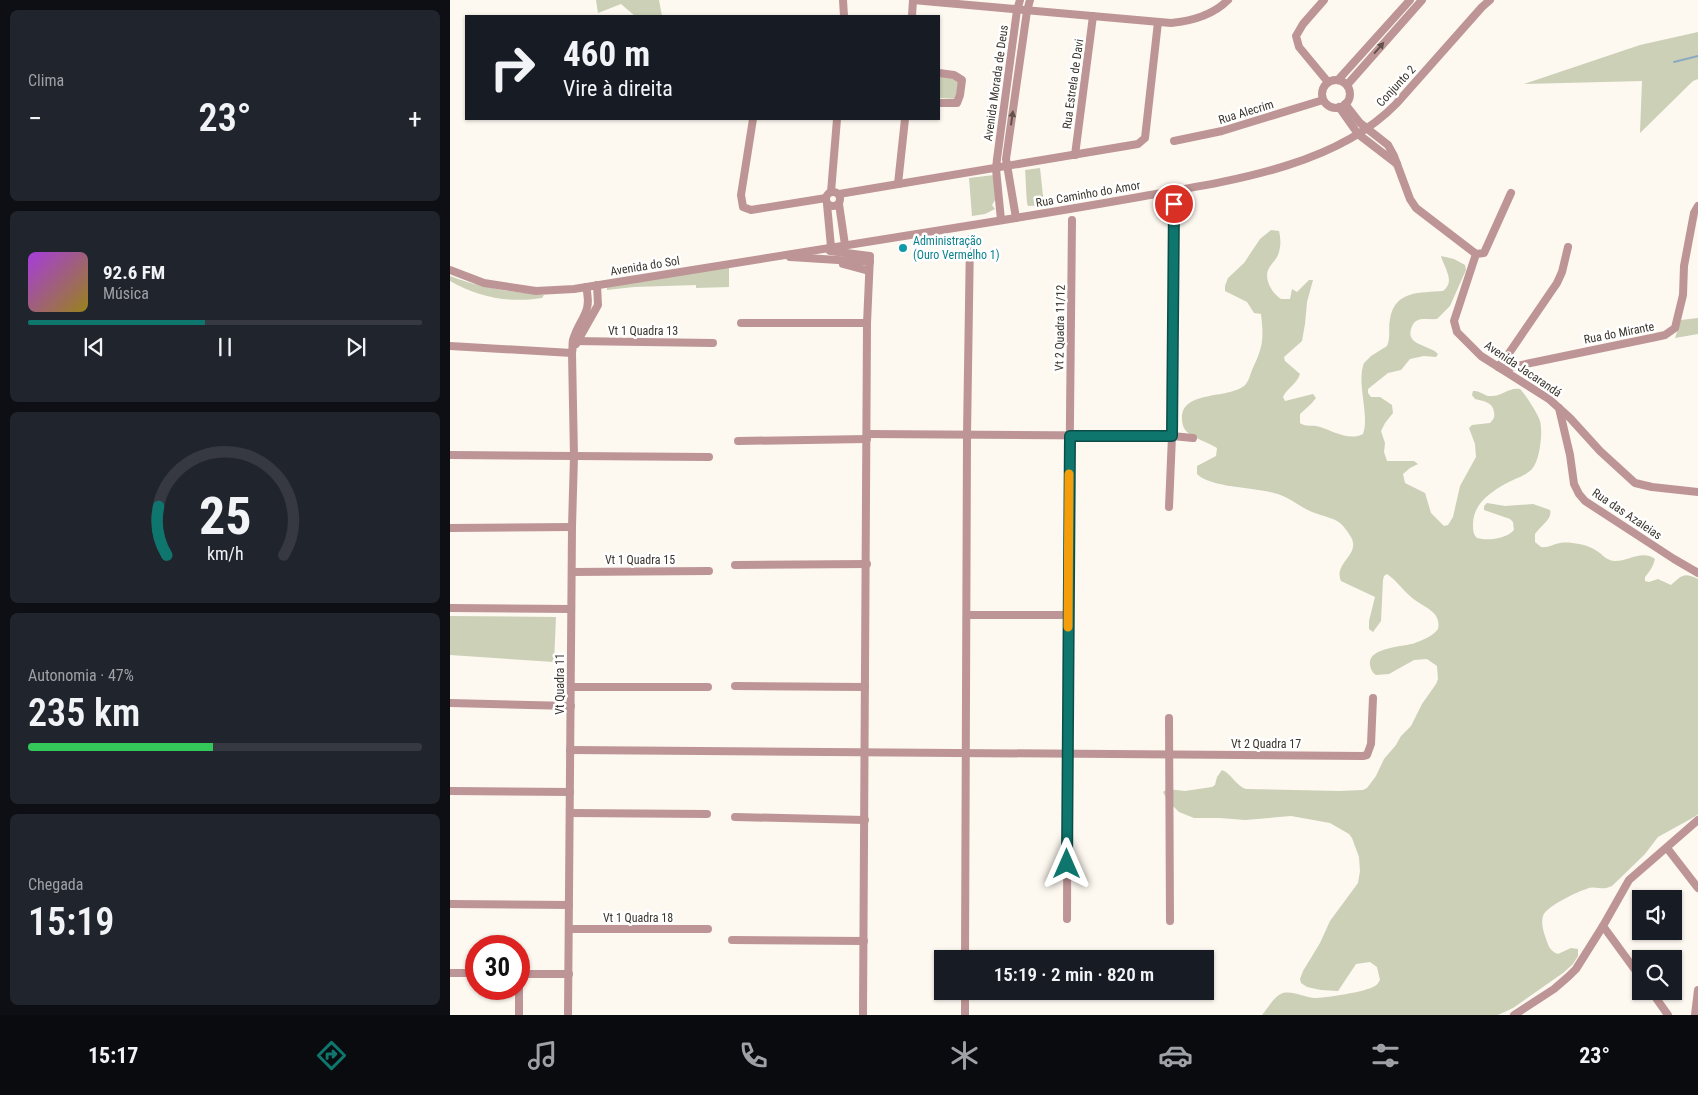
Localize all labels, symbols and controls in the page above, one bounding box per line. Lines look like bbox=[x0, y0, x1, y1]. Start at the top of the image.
street label: Avenida Morada de Deus bbox=[981, 24, 1011, 142]
text: 460 m bbox=[563, 34, 650, 75]
icon: right bbox=[480, 35, 545, 100]
street label: Rua Estrela de Davi bbox=[1060, 38, 1086, 130]
one-way arrow bbox=[1374, 42, 1385, 55]
street label: Conjunto 2 bbox=[1373, 62, 1419, 109]
text: Clima bbox=[28, 71, 64, 90]
text: Vire à direita bbox=[563, 76, 673, 101]
text: 23° bbox=[199, 96, 251, 140]
street label: Rua Alecrim bbox=[1217, 97, 1275, 127]
text: − bbox=[28, 102, 42, 135]
text: + bbox=[408, 102, 422, 135]
one-way arrow bbox=[1008, 110, 1016, 126]
street label: Rua Caminho do Amor bbox=[1035, 178, 1142, 210]
pin bbox=[1153, 183, 1195, 225]
icon: arrive bbox=[1160, 190, 1188, 218]
place label: Administração (Ouro Vermelho 1) bbox=[913, 234, 1000, 262]
marker: Administração (Ouro Vermelho 1) bbox=[897, 242, 909, 254]
street label: Avenida do Sol bbox=[609, 254, 681, 278]
text: 92.6 FM bbox=[103, 261, 165, 284]
text: Música bbox=[103, 284, 149, 303]
street label: Vt 2 Quadra 11/12 bbox=[1052, 285, 1068, 371]
street label: Rua do Mirante bbox=[1583, 319, 1656, 347]
street label: Vt 1 Quadra 13 bbox=[608, 324, 678, 338]
icon: previous bbox=[80, 333, 108, 361]
icon: pause bbox=[211, 333, 239, 361]
icon: next bbox=[342, 333, 370, 361]
street label: Avenida Jacarandá bbox=[1482, 338, 1564, 400]
text: 25 bbox=[199, 486, 251, 547]
street label: Rua das Azaleias bbox=[1590, 486, 1664, 542]
text: km/h bbox=[207, 543, 243, 564]
street label: Vt 1 Quadra 15 bbox=[605, 553, 675, 567]
street label: Vt Quadra 11 bbox=[553, 653, 567, 715]
text: Autonomia · 47% bbox=[28, 666, 134, 685]
text: 235 km bbox=[28, 691, 140, 735]
street label: Vt 2 Quadra 17 bbox=[1231, 737, 1301, 751]
position arrow bbox=[1040, 837, 1092, 889]
text: Chegada bbox=[28, 875, 83, 894]
map controls bbox=[1632, 890, 1682, 1000]
button: sound bbox=[1632, 890, 1682, 940]
text: 15:19 bbox=[28, 900, 114, 944]
street label: Vt 1 Quadra 18 bbox=[603, 911, 673, 925]
speed limit sign: 30 bbox=[465, 935, 530, 1000]
button: search bbox=[1632, 950, 1682, 1000]
text: 15:19 · 2 min · 820 m bbox=[994, 963, 1154, 986]
icon: directions bbox=[314, 1038, 349, 1073]
icon: music bbox=[525, 1038, 560, 1073]
icon: phone bbox=[736, 1038, 771, 1073]
icon: climate bbox=[947, 1038, 982, 1073]
icon: car bbox=[1158, 1038, 1193, 1073]
icon: filters bbox=[1368, 1038, 1403, 1073]
text: 15:17 bbox=[88, 1043, 138, 1068]
text: 23° bbox=[1579, 1043, 1610, 1068]

